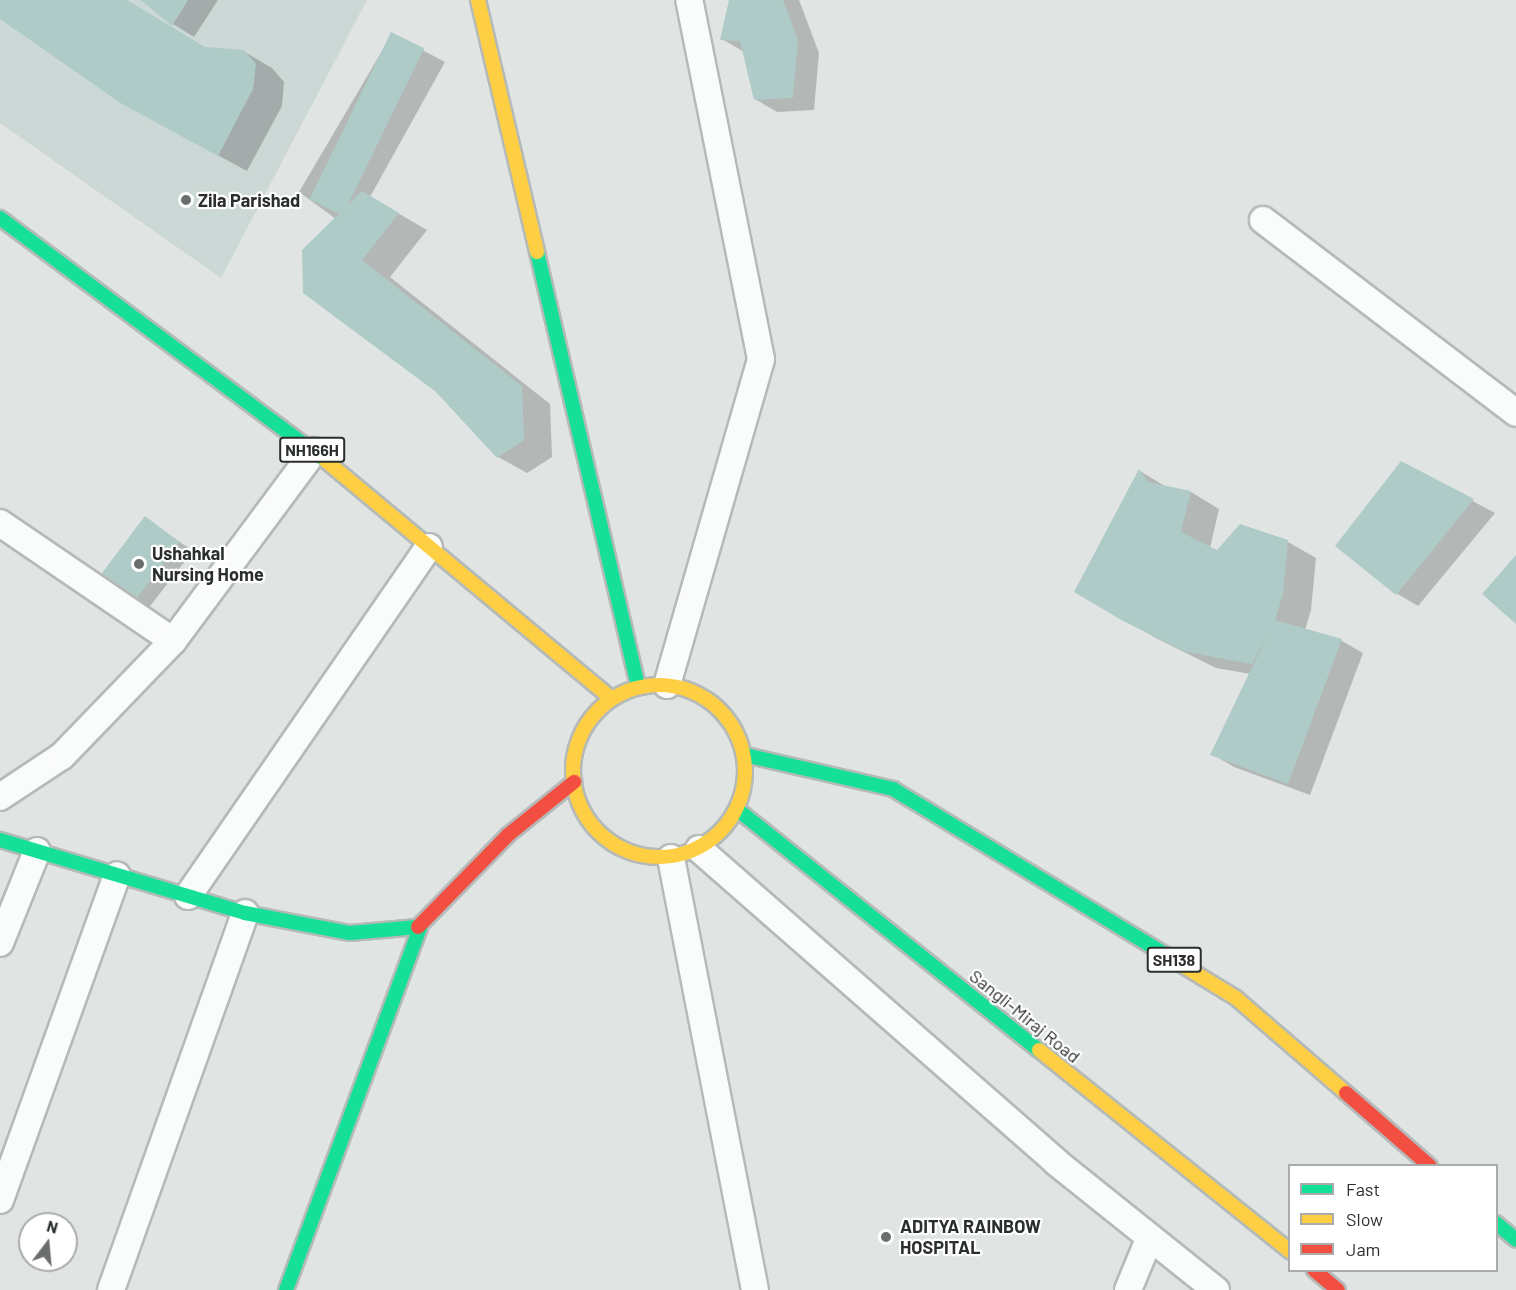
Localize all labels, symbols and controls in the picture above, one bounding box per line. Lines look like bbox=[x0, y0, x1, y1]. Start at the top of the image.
place label: Zila Parishad bbox=[198, 189, 300, 211]
marker: Zila Parishad bbox=[179, 193, 193, 207]
road number: NH166H bbox=[279, 437, 345, 463]
place label: Ushahkal Nursing Home bbox=[152, 543, 264, 586]
marker: Ushahkal Nursing Home bbox=[130, 555, 148, 573]
road number: SH138 bbox=[1146, 947, 1202, 973]
street label: Sangli-Miraj Road bbox=[965, 965, 1085, 1067]
legend bbox=[1288, 1164, 1498, 1272]
text: Fast bbox=[1346, 1178, 1380, 1200]
text: Slow bbox=[1346, 1208, 1383, 1230]
north arrow bbox=[18, 1212, 78, 1272]
text: N bbox=[45, 1216, 60, 1237]
place label: ADITYA RAINBOW HOSPITAL bbox=[900, 1216, 1041, 1258]
marker: ADITYA RAINBOW HOSPITAL bbox=[877, 1228, 895, 1246]
text: Jam bbox=[1346, 1238, 1380, 1260]

